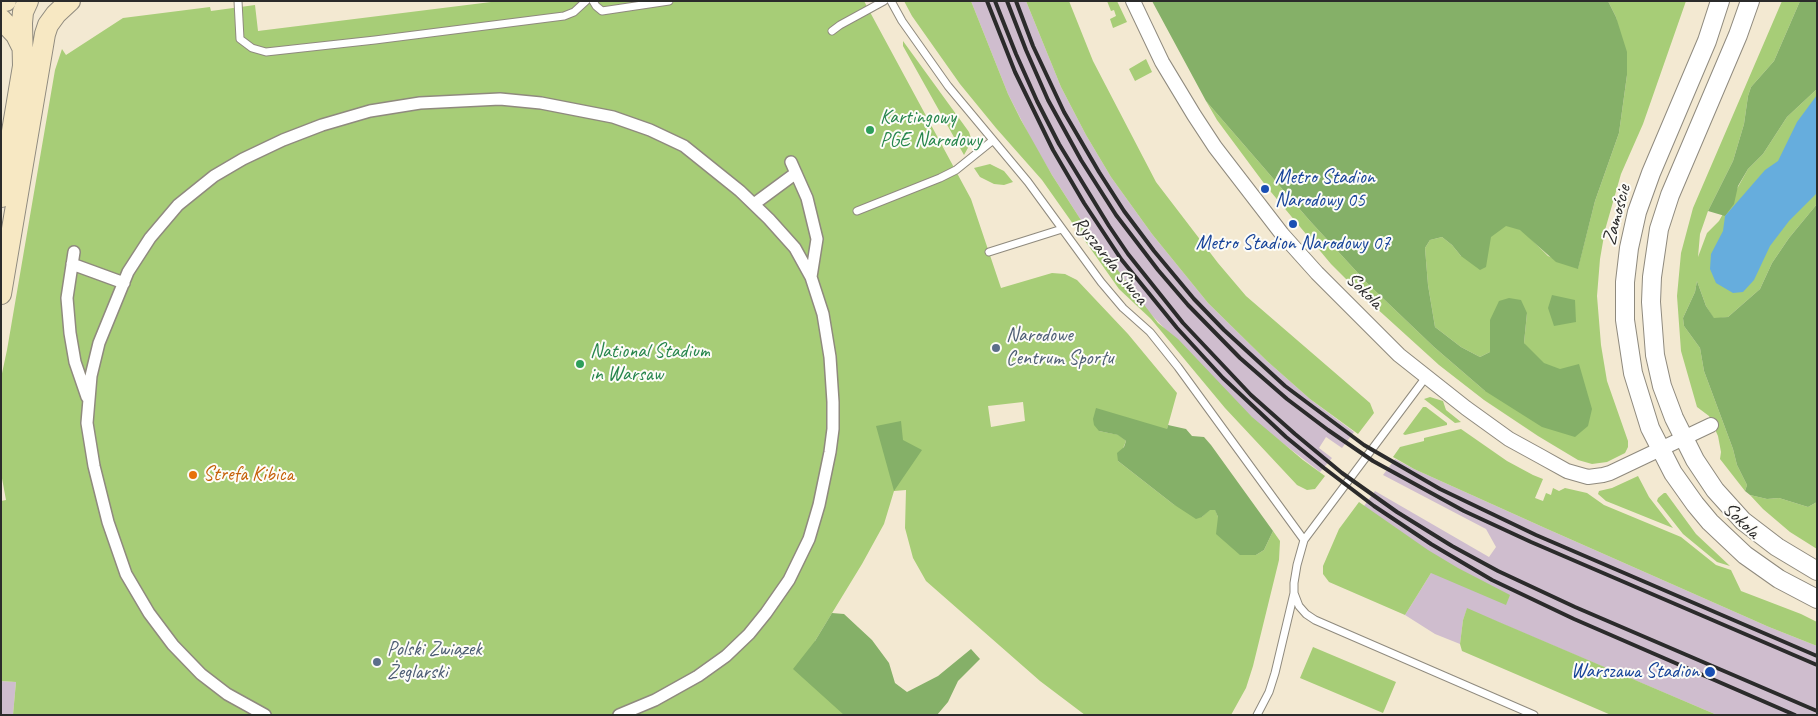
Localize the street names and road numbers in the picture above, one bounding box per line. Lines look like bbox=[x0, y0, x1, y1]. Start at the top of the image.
street label: Zamoście bbox=[1597, 182, 1637, 248]
street label: Ryszarda Siwca bbox=[1067, 212, 1153, 310]
street label: Sokola bbox=[1340, 267, 1388, 315]
street label: Sokola bbox=[1717, 498, 1765, 544]

